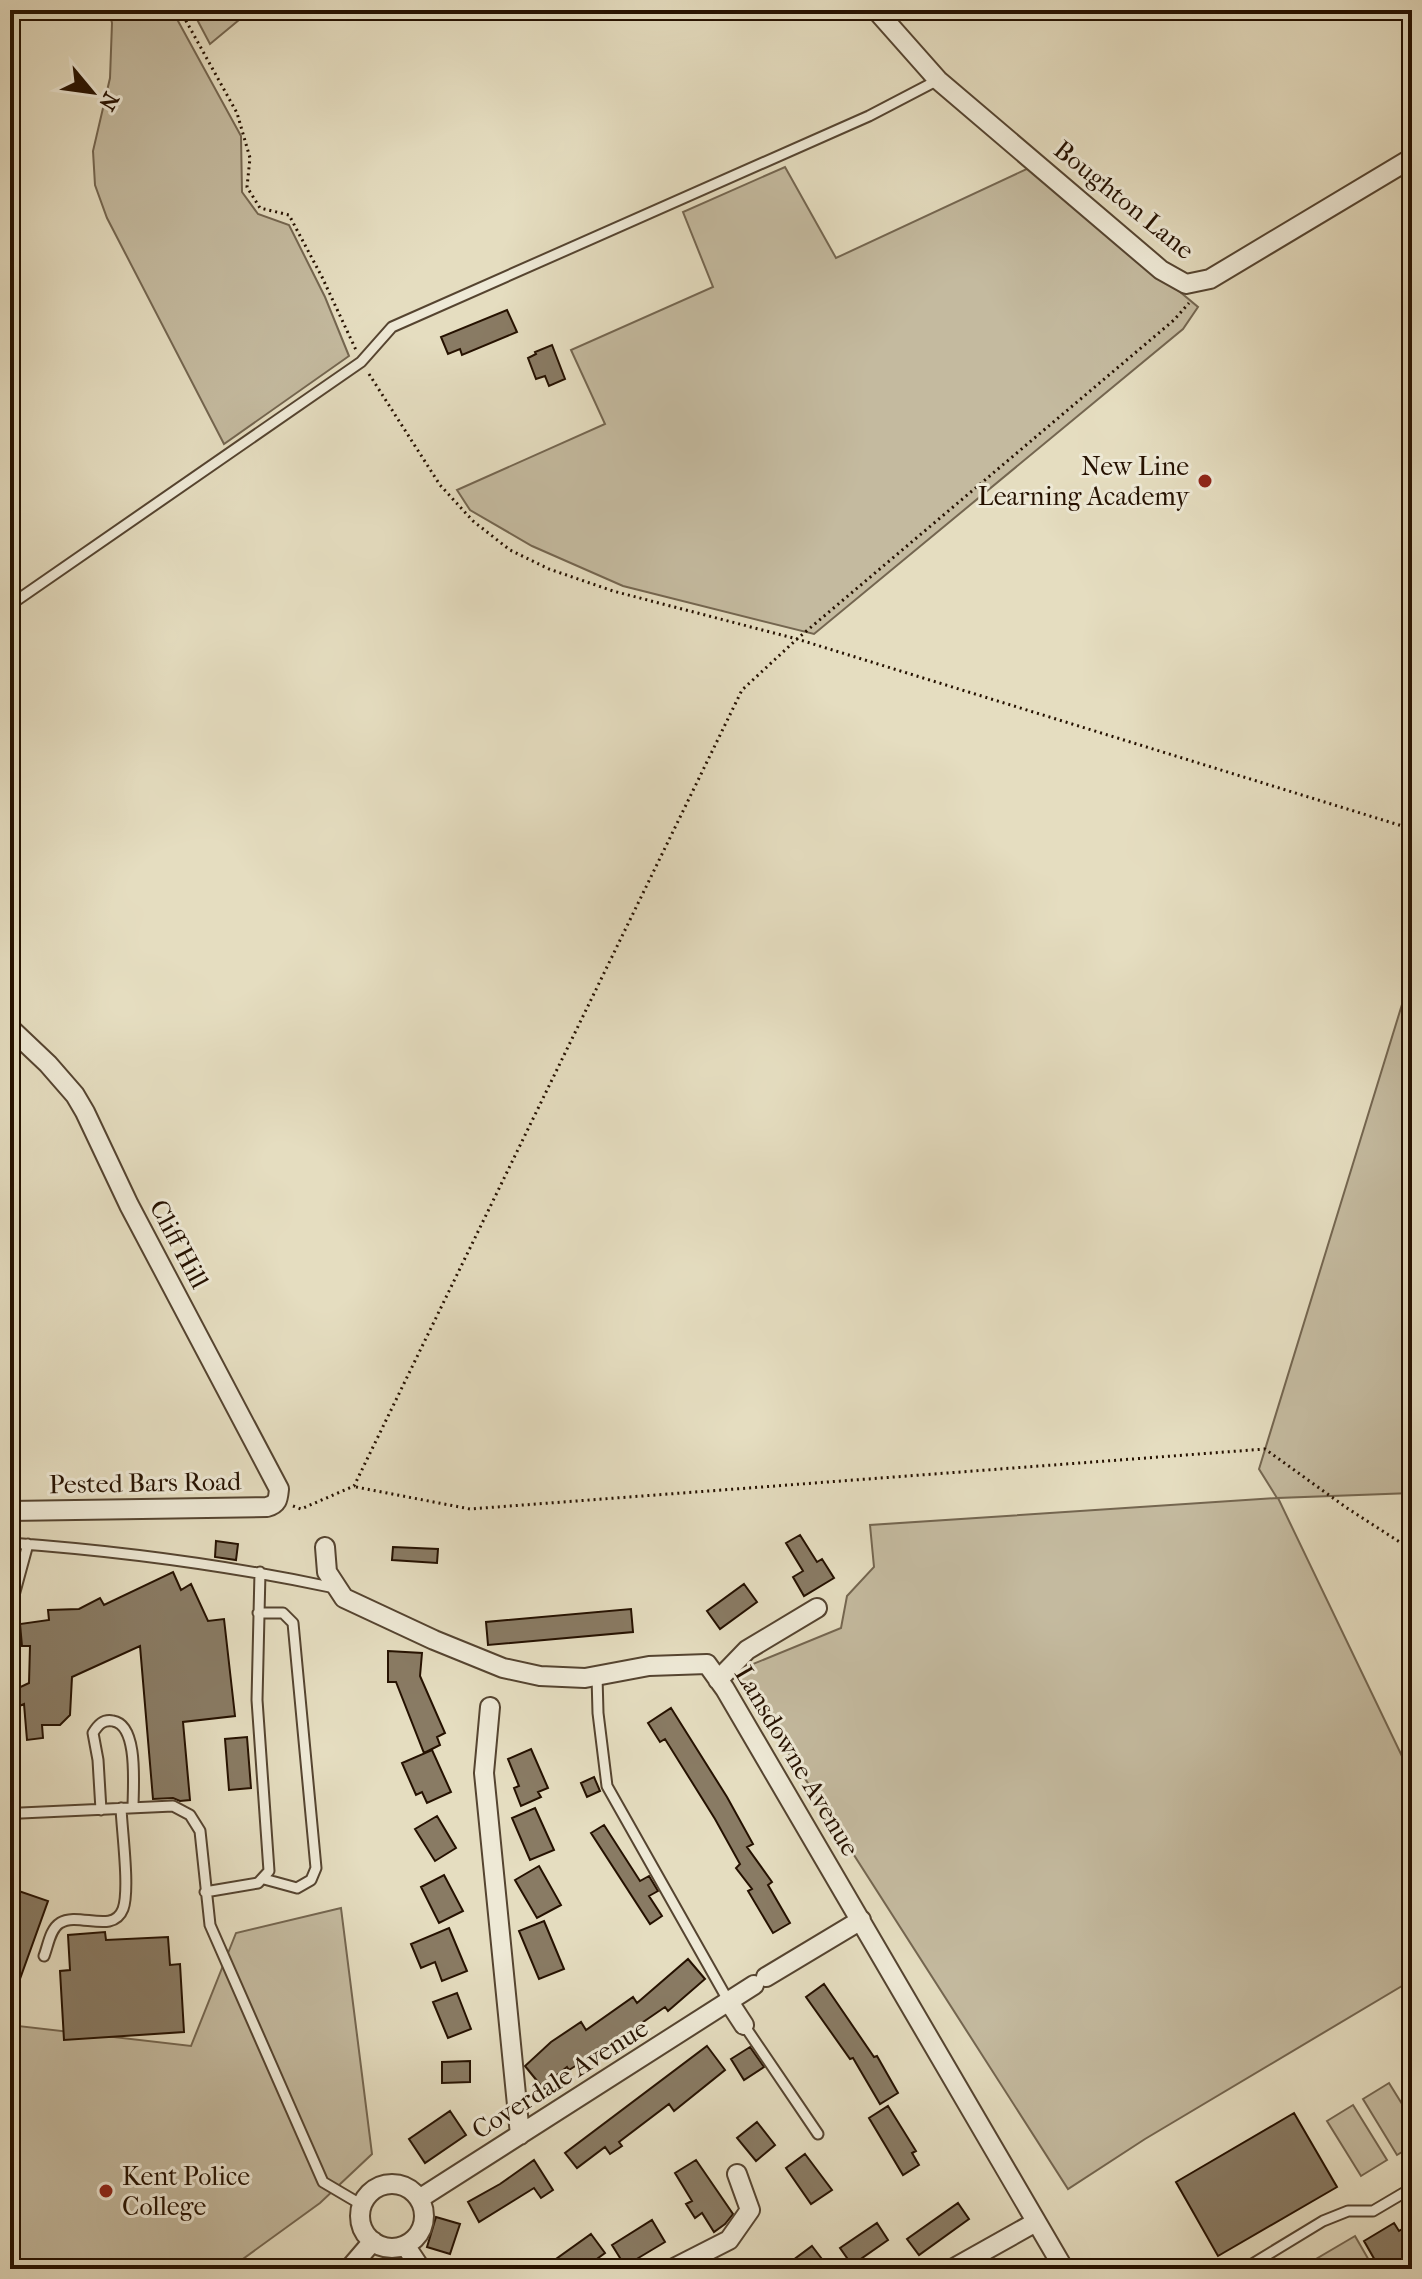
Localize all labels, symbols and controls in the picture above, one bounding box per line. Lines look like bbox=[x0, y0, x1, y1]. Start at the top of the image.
north arrow bbox=[52, 52, 132, 132]
text: N bbox=[93, 88, 124, 115]
street label: Boughton Lane bbox=[1048, 134, 1200, 266]
place label: New Line Learning Academy bbox=[978, 451, 1190, 512]
marker: New Line Learning Academy bbox=[1196, 472, 1214, 490]
street label: Cliff Hill bbox=[143, 1194, 215, 1294]
street label: Pested Bars Road bbox=[49, 1466, 242, 1500]
street label: Lansdowne Avenue bbox=[728, 1660, 866, 1862]
street label: Coverdale Avenue bbox=[466, 2012, 654, 2146]
place label: Kent Police College bbox=[122, 2161, 250, 2222]
marker: Kent Police College bbox=[97, 2182, 115, 2200]

